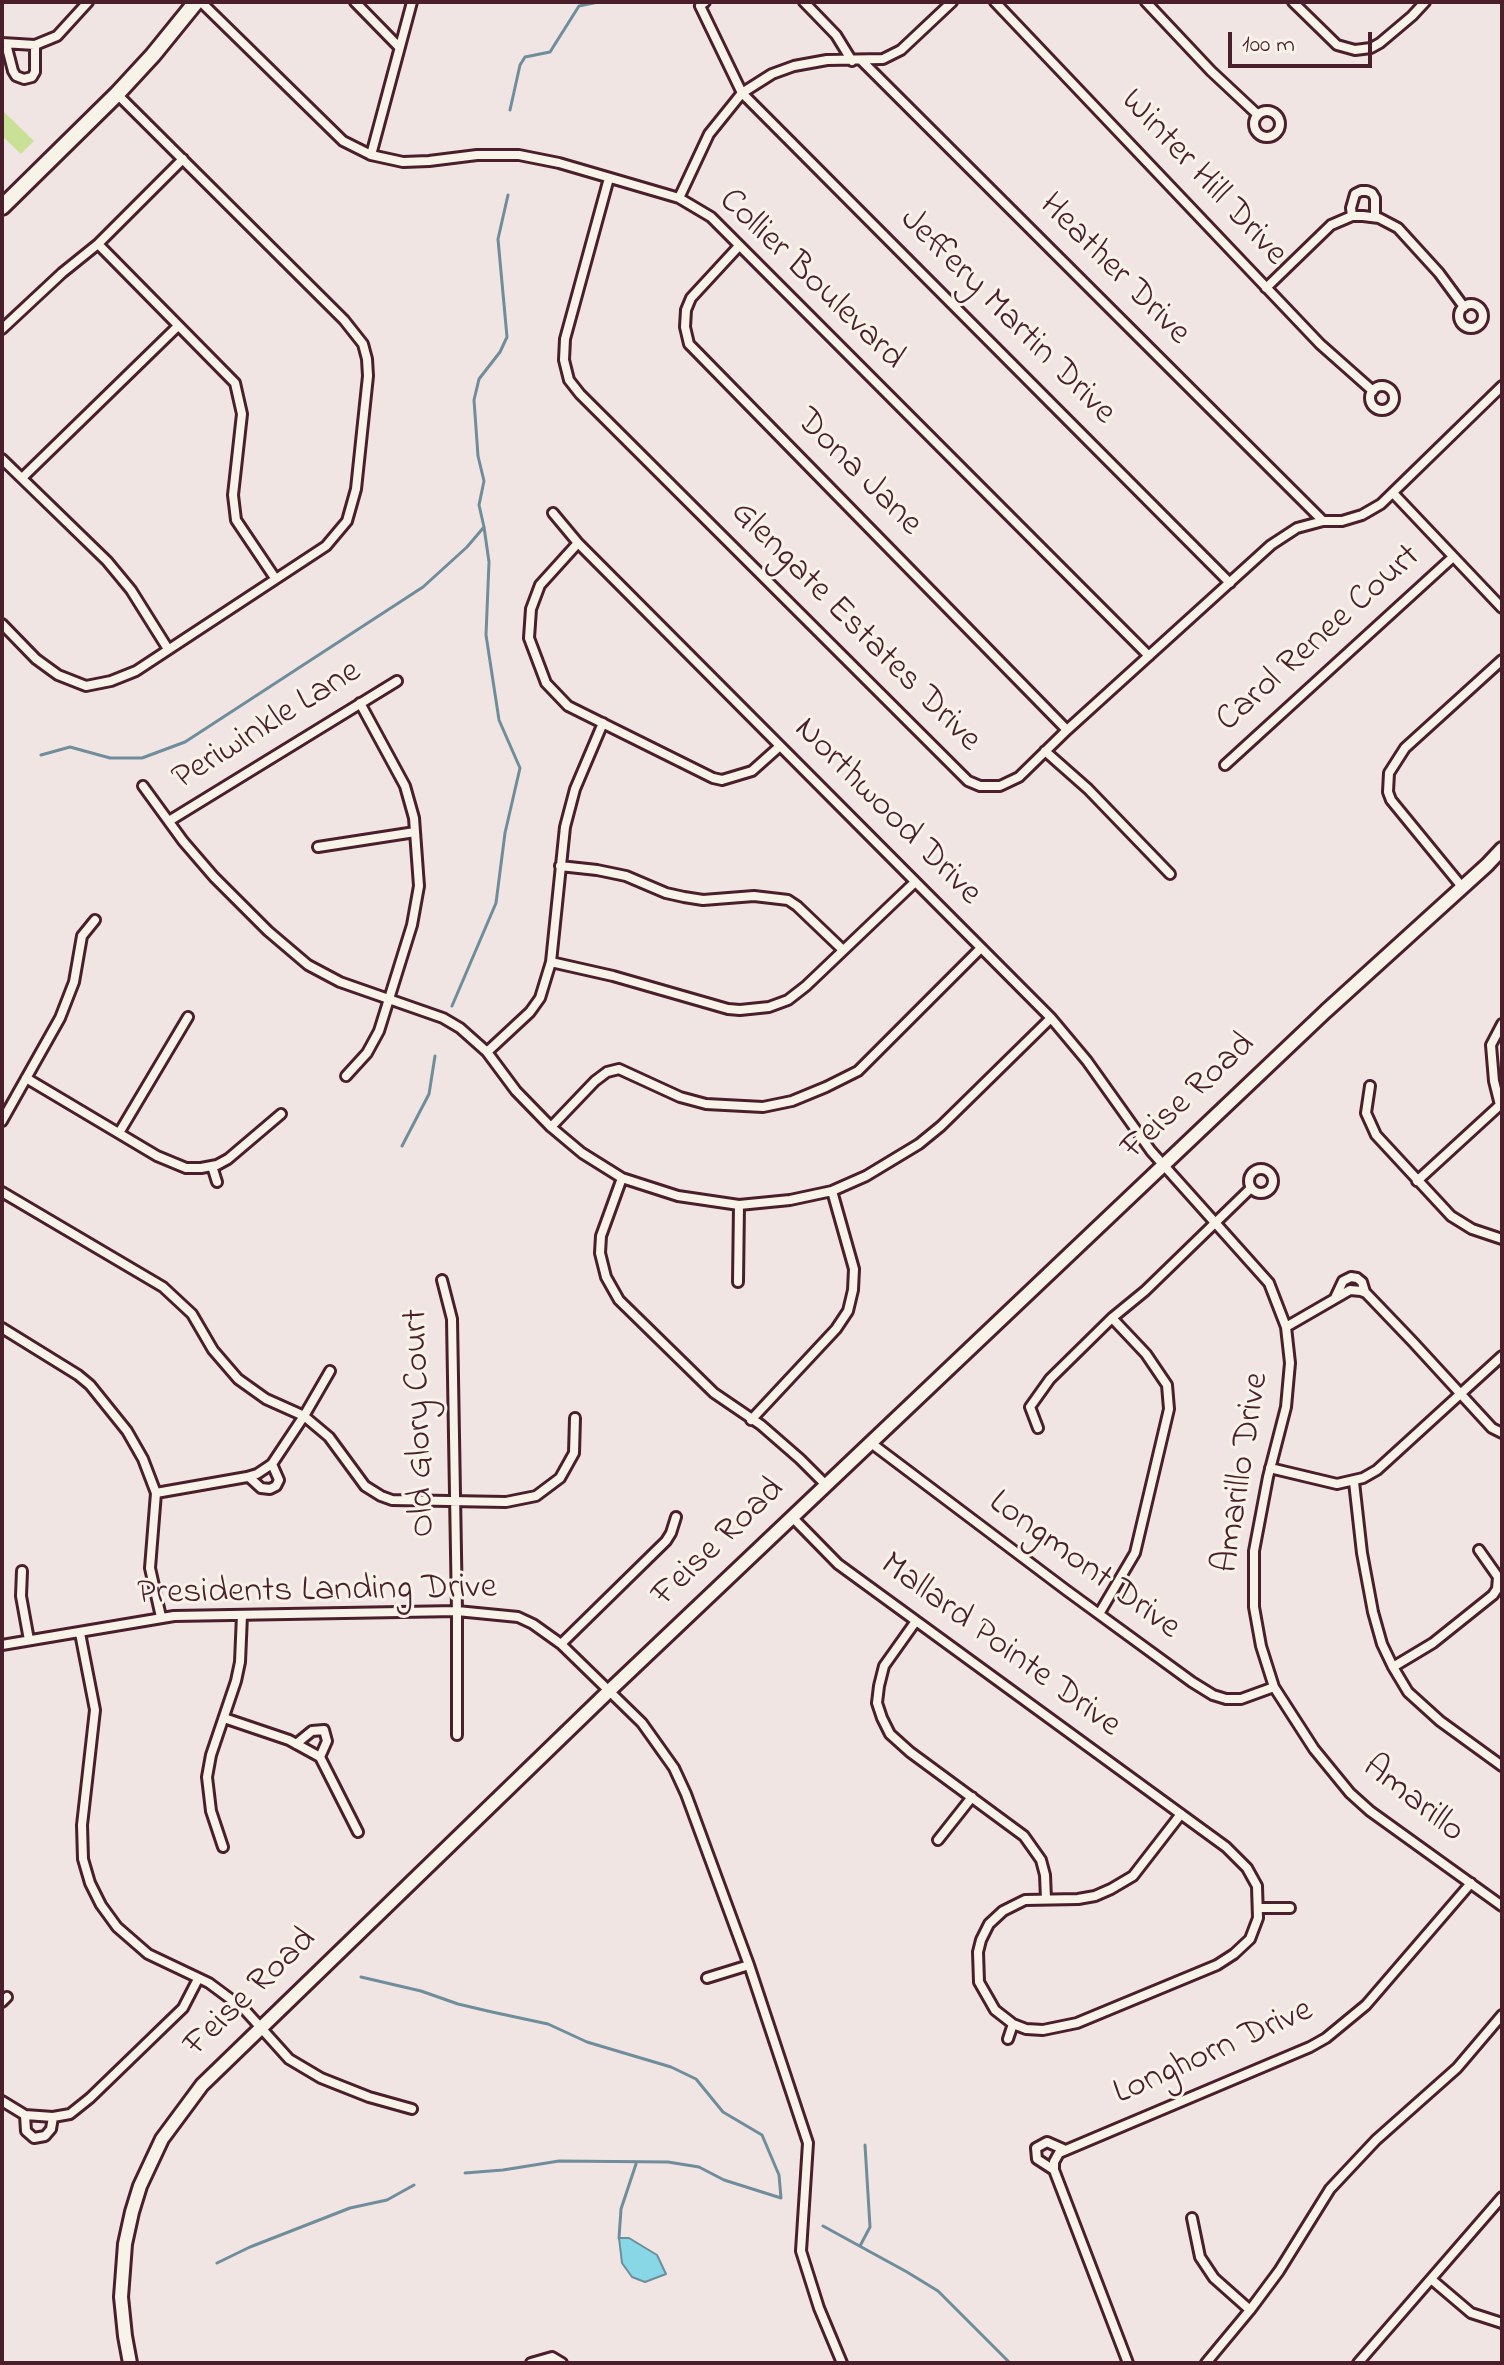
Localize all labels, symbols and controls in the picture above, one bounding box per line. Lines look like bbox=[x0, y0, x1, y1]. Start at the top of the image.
scale bar bbox=[1232, 16, 1376, 66]
text: 100 m bbox=[1242, 28, 1295, 63]
street label: Winter Hill Drive bbox=[1109, 82, 1295, 276]
street label: Collier Boulevard bbox=[708, 181, 912, 381]
street label: Heather Drive bbox=[1028, 186, 1198, 356]
street label: Jeffery Martin Drive bbox=[889, 201, 1123, 435]
street label: Dona Jane bbox=[784, 401, 930, 547]
street label: Glengate Estates Drive bbox=[719, 493, 989, 763]
street label: Carol Renee Court bbox=[1209, 537, 1431, 743]
street label: Periwinkle Lane bbox=[166, 652, 370, 802]
street label: Northwood Drive bbox=[783, 710, 989, 916]
street label: Feise Road bbox=[1114, 1025, 1266, 1171]
street label: Old Glory Court bbox=[396, 1308, 448, 1538]
street label: Amarillo Drive bbox=[1207, 1370, 1281, 1576]
street label: Feise Road bbox=[645, 1470, 795, 1618]
street label: Longmont Drive bbox=[979, 1483, 1187, 1651]
street label: Mallard Pointe Drive bbox=[870, 1545, 1128, 1749]
street label: Presidents Landing Drive bbox=[137, 1568, 497, 1618]
street label: Amarillo bbox=[1352, 1748, 1472, 1854]
street label: Feise Road bbox=[177, 1920, 327, 2068]
street label: Longhorn Drive bbox=[1108, 1991, 1320, 2117]

